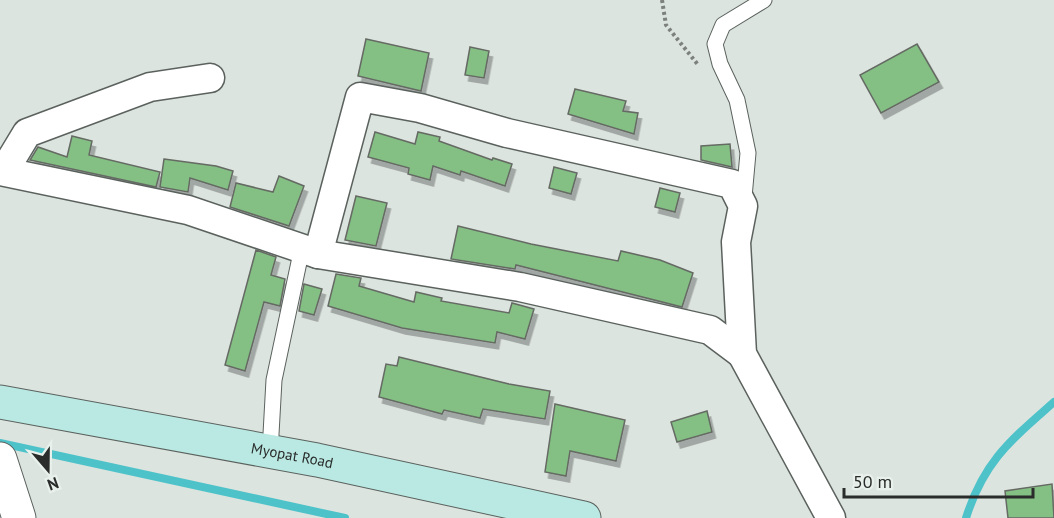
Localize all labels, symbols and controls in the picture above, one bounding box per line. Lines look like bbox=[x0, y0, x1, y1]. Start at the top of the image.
street label: Myopat Road bbox=[250, 438, 335, 472]
north arrow bbox=[18, 440, 78, 500]
scale bar bbox=[844, 461, 1033, 499]
text: 50 m bbox=[853, 470, 892, 493]
text: N bbox=[45, 473, 61, 495]

